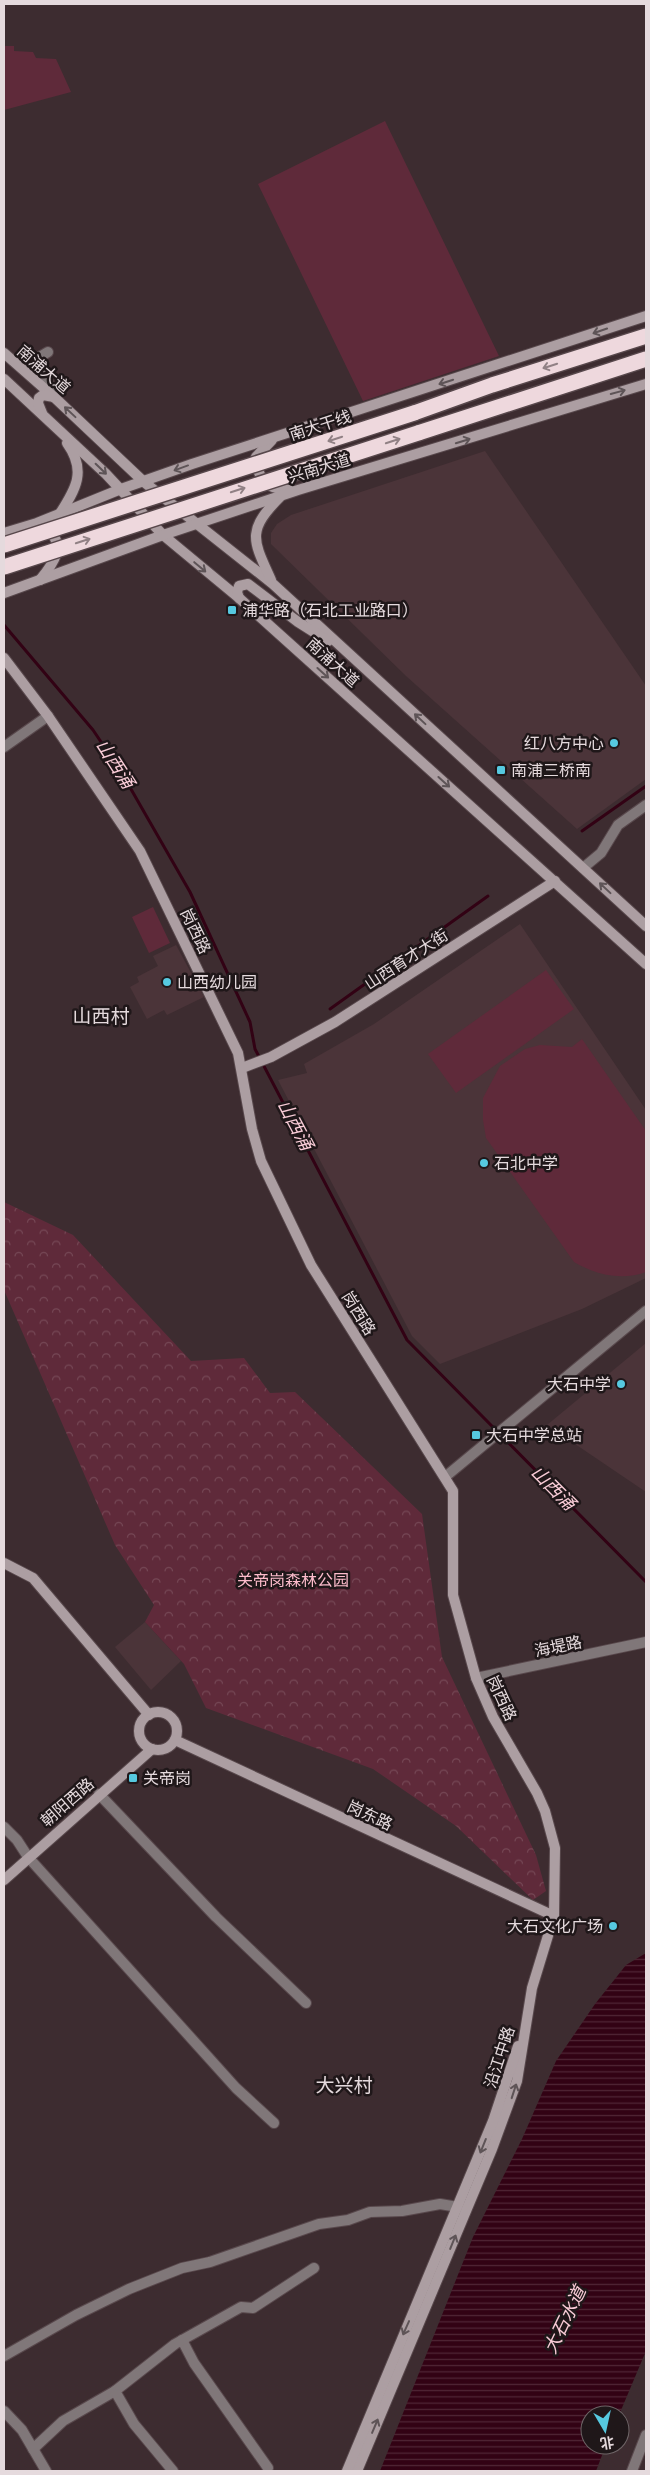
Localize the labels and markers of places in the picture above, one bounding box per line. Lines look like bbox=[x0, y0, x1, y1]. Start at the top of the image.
place label: 浦华路（石北工业路口） bbox=[242, 601, 418, 620]
marker: 浦华路（石北工业路口） bbox=[226, 604, 238, 616]
place label: 红八方中心 bbox=[524, 734, 604, 753]
marker: 红八方中心 bbox=[608, 737, 620, 749]
place label: 南浦三桥南 bbox=[511, 761, 591, 780]
marker: 南浦三桥南 bbox=[495, 764, 507, 776]
place label: 山西幼儿园 bbox=[177, 973, 257, 992]
marker: 山西幼儿园 bbox=[161, 976, 173, 988]
place label: 石北中学 bbox=[494, 1154, 558, 1173]
marker: 石北中学 bbox=[478, 1157, 490, 1169]
place label: 大石中学 bbox=[547, 1375, 611, 1394]
marker: 大石中学 bbox=[615, 1378, 627, 1390]
place label: 大石中学总站 bbox=[486, 1426, 582, 1445]
marker: 大石中学总站 bbox=[470, 1429, 482, 1441]
place label: 关帝岗 bbox=[143, 1769, 191, 1788]
marker: 关帝岗 bbox=[127, 1772, 139, 1784]
place label: 大石文化广场 bbox=[507, 1917, 603, 1936]
marker: 大石文化广场 bbox=[607, 1920, 619, 1932]

